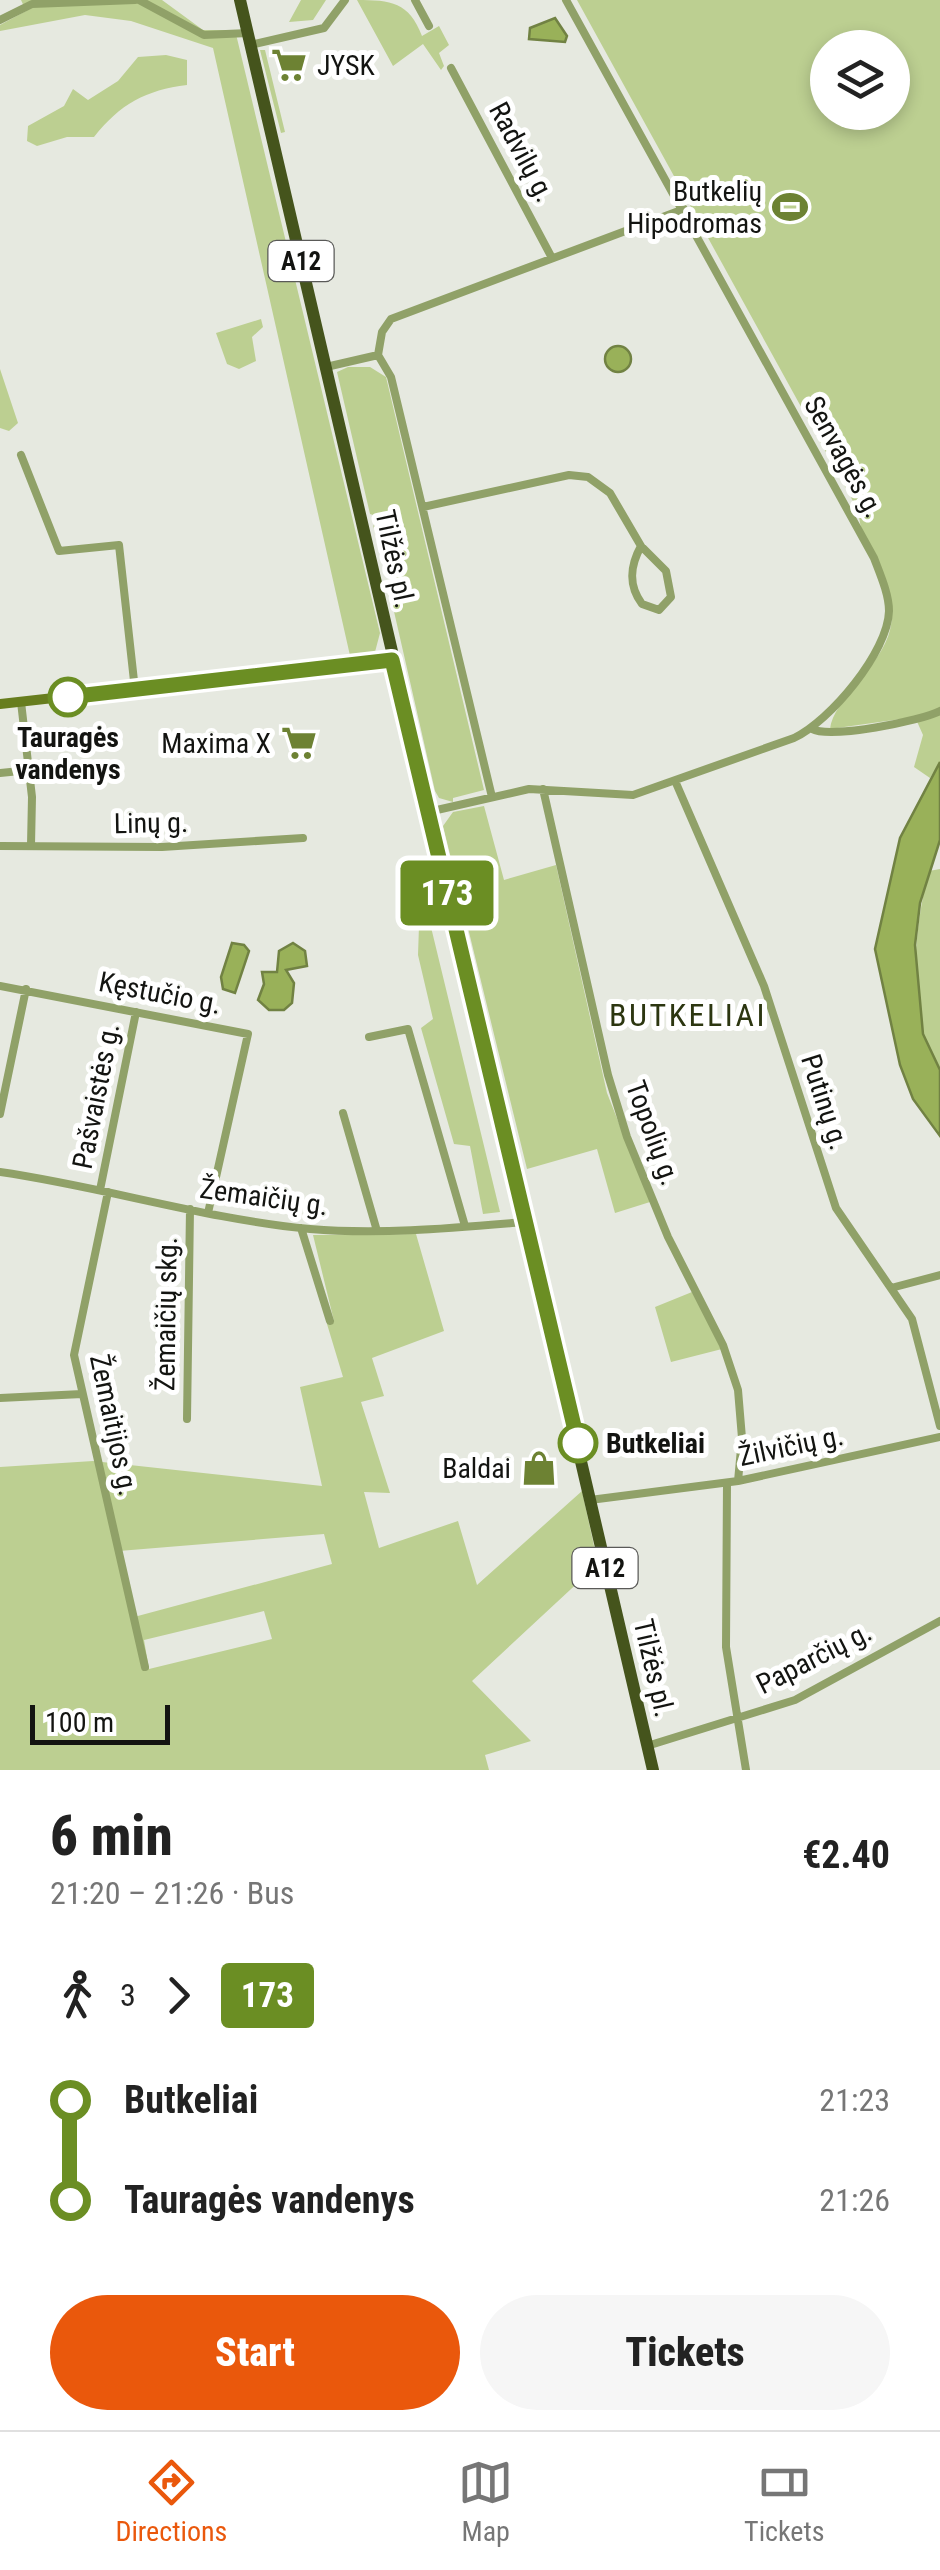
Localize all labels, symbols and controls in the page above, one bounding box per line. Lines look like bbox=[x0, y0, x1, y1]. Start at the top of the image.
map controls bbox=[810, 30, 910, 130]
button: layers bbox=[810, 30, 910, 130]
supermarket icon: JYSK bbox=[270, 46, 308, 84]
place label: JYSK bbox=[317, 49, 376, 82]
street label: Radvilų g. bbox=[482, 97, 562, 207]
place label: Butkelių Hipodromas bbox=[627, 175, 762, 240]
sports icon: Butkelių Hipodromas bbox=[771, 188, 809, 226]
road number: A12 bbox=[268, 241, 334, 281]
street label: Senvagės g. bbox=[797, 391, 891, 523]
street label: Tilžės pl. bbox=[369, 507, 421, 611]
marker: Tauragės vandenys bbox=[49, 678, 87, 716]
place label: Tauragės vandenys bbox=[15, 721, 121, 786]
supermarket icon: Maxima X bbox=[280, 724, 318, 762]
place label: Maxima X bbox=[161, 727, 271, 760]
street label: Linų g. bbox=[113, 806, 189, 840]
line badge: 173 bbox=[390, 860, 504, 926]
text: 173 bbox=[420, 873, 474, 914]
street label: Kęstučio g. bbox=[96, 965, 224, 1021]
district label: BUTKELIAI bbox=[609, 996, 767, 1034]
street label: Pašvaistės g. bbox=[66, 1020, 126, 1172]
street label: Putinų g. bbox=[794, 1050, 856, 1154]
street label: Topolių g. bbox=[619, 1076, 687, 1190]
street label: Žemaičių g. bbox=[198, 1172, 330, 1222]
street label: Žemaičių skg. bbox=[148, 1237, 184, 1391]
street label: Žemaitijos g. bbox=[83, 1351, 145, 1499]
street label: Žilvičių g. bbox=[736, 1419, 846, 1473]
marker: Butkeliai bbox=[559, 1424, 597, 1462]
place label: Butkeliai bbox=[606, 1427, 705, 1460]
shop icon: Baldai bbox=[520, 1449, 558, 1487]
place label: Baldai bbox=[442, 1452, 511, 1485]
road number: A12 bbox=[572, 1548, 638, 1588]
street label: Paparčių g. bbox=[751, 1615, 877, 1701]
street label: Tilžės pl. bbox=[627, 1616, 681, 1720]
scale bar bbox=[30, 1700, 170, 1744]
text: 100 m bbox=[45, 1706, 114, 1739]
text: 6 min bbox=[50, 1804, 173, 1868]
text: €2.40 bbox=[802, 1833, 890, 1877]
text: 21:20 – 21:26 · Bus bbox=[50, 1874, 294, 1912]
icon: walk bbox=[50, 1968, 105, 2023]
icon: forward bbox=[151, 1968, 206, 2023]
text: 173 bbox=[241, 1975, 294, 2016]
text: 3 bbox=[120, 1976, 136, 2014]
text: Butkeliai bbox=[124, 2078, 258, 2122]
text: 21:23 bbox=[819, 2081, 890, 2119]
text: Tauragės vandenys bbox=[124, 2178, 415, 2222]
text: 21:26 bbox=[819, 2181, 890, 2219]
button: Start bbox=[50, 2295, 460, 2410]
button: Tickets bbox=[480, 2295, 890, 2410]
tab: Directions bbox=[115, 2455, 227, 2548]
tab: Map bbox=[458, 2455, 513, 2548]
tab: Tickets bbox=[744, 2455, 825, 2548]

